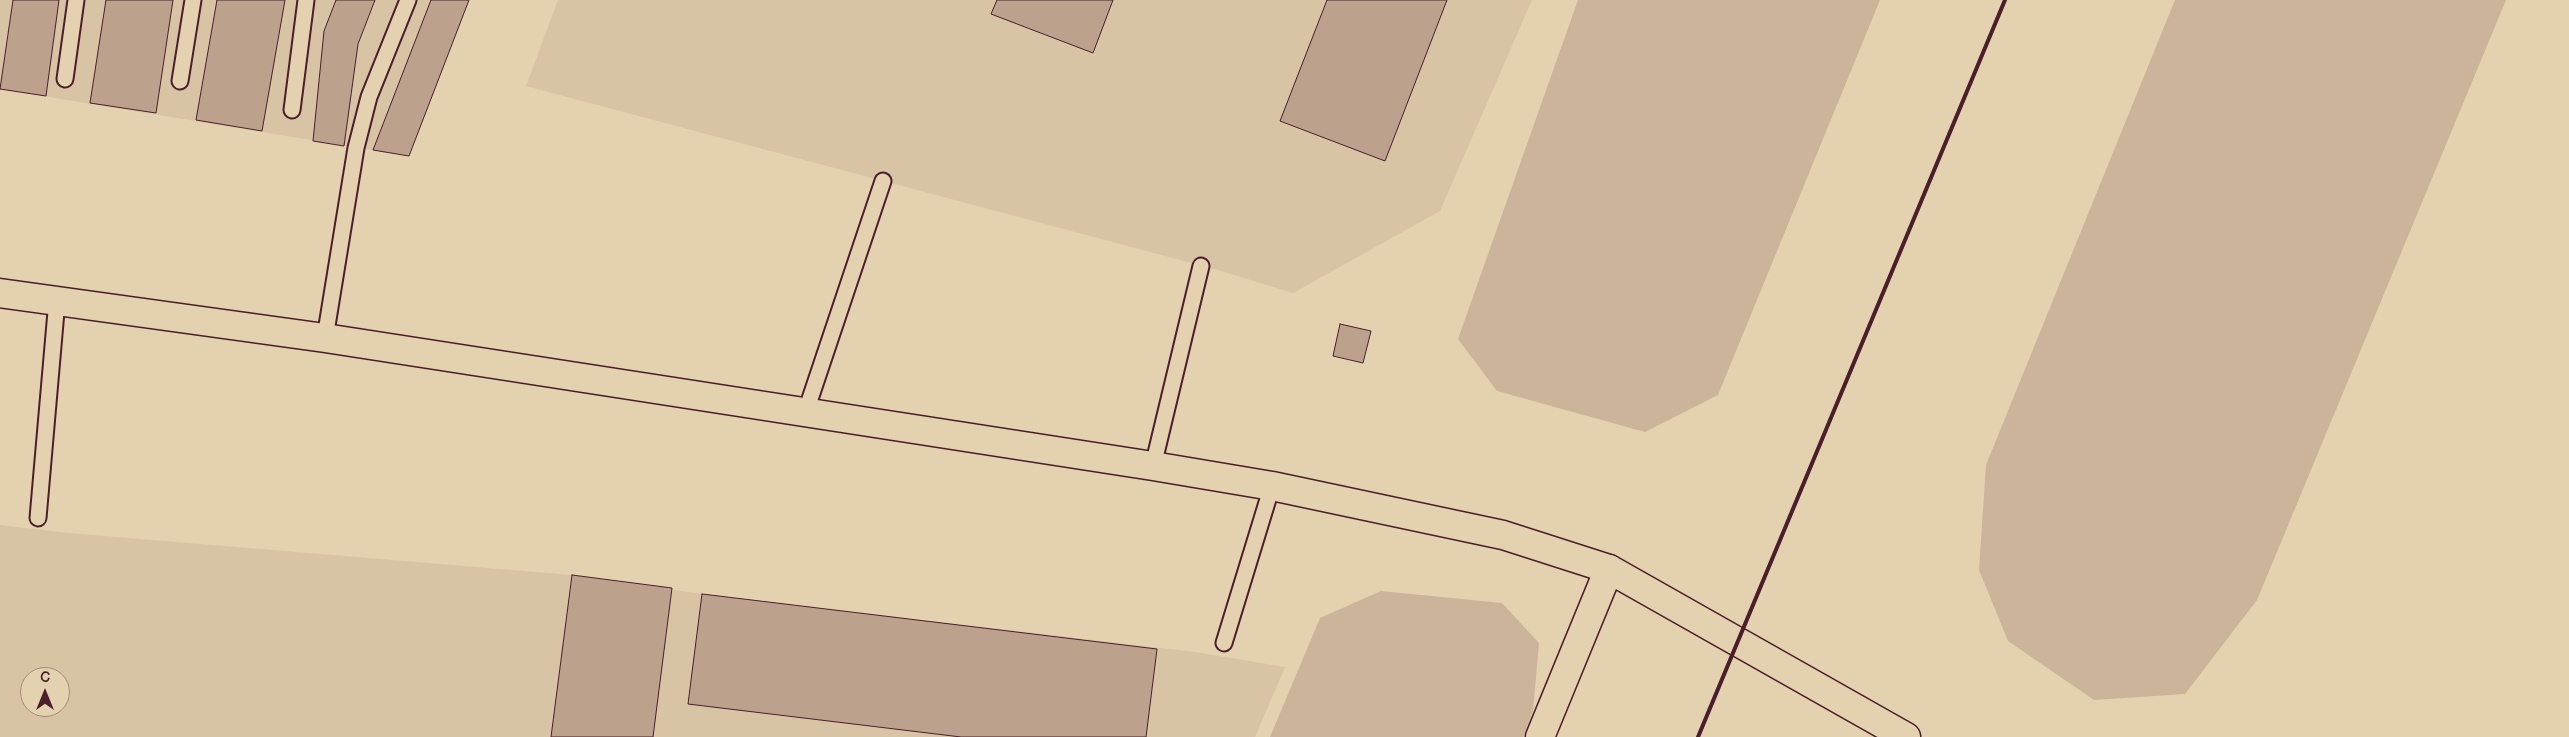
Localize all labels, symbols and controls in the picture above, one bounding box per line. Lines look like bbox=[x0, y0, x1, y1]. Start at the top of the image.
north arrow bbox=[20, 667, 70, 717]
text: С bbox=[40, 669, 50, 686]

